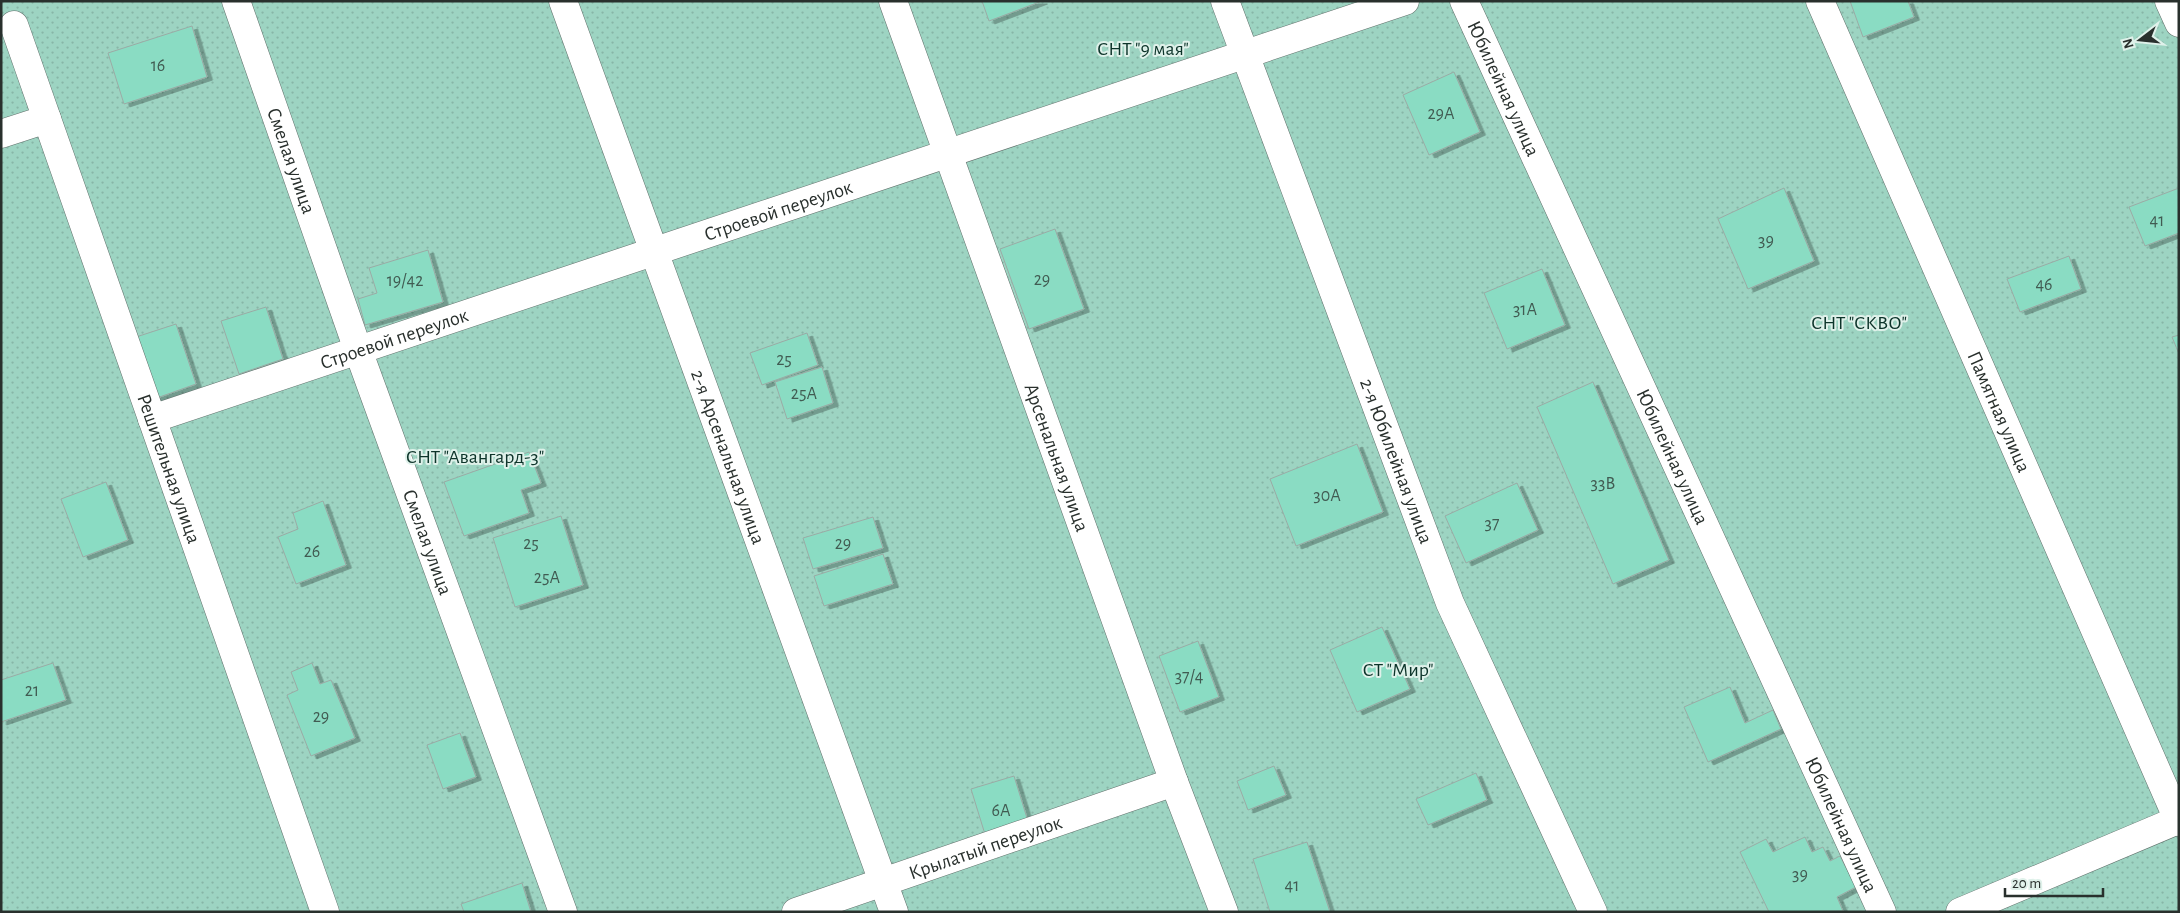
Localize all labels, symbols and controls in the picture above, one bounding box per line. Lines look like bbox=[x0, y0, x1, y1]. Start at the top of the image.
north arrow bbox=[2115, 15, 2165, 65]
street label: Юбилейная улица bbox=[1463, 18, 1543, 160]
text: N bbox=[2120, 37, 2137, 50]
park label: СНТ "9 мая" bbox=[1097, 39, 1189, 59]
house number: 16 bbox=[151, 57, 165, 75]
street label: Смелая улица bbox=[263, 105, 319, 217]
house number: 29А bbox=[1427, 105, 1455, 123]
street label: Строевой переулок bbox=[702, 177, 855, 245]
house number: 41 bbox=[2150, 212, 2164, 230]
house number: 39 bbox=[1758, 232, 1774, 250]
house number: 29 bbox=[1034, 271, 1050, 289]
house number: 19/42 bbox=[387, 272, 423, 290]
house number: 46 bbox=[2035, 276, 2053, 294]
house number: 31А bbox=[1513, 301, 1538, 319]
street label: Строевой переулок bbox=[318, 305, 471, 373]
park label: СНТ "СКВО" bbox=[1811, 313, 1907, 333]
street label: Памятная улица bbox=[1963, 348, 2034, 475]
house number: 25 bbox=[776, 351, 792, 369]
street label: 2-я Арсенальная улица bbox=[687, 367, 768, 547]
street label: 2-я Юбилейная улица bbox=[1356, 376, 1436, 547]
street label: Арсенальная улица bbox=[1020, 381, 1092, 535]
house number: 25А bbox=[791, 385, 818, 403]
street label: Юбилейная улица bbox=[1632, 386, 1712, 528]
street label: Решительная улица bbox=[133, 391, 204, 546]
park label: СНТ "Авангард-3" bbox=[406, 447, 544, 467]
house number: 33В bbox=[1590, 475, 1616, 493]
street label: Смелая улица bbox=[399, 487, 455, 598]
house number: 30А bbox=[1313, 487, 1341, 505]
house number: 37 bbox=[1485, 515, 1499, 533]
house number: 25 bbox=[523, 535, 539, 553]
house number: 29 bbox=[835, 535, 851, 553]
house number: 26 bbox=[304, 543, 320, 561]
house number: 25А bbox=[534, 569, 561, 587]
park label: СТ "Мир" bbox=[1363, 660, 1434, 680]
house number: 37/4 bbox=[1175, 668, 1204, 686]
house number: 21 bbox=[25, 682, 39, 700]
house number: 29 bbox=[313, 708, 329, 726]
street label: Юбилейная улица bbox=[1801, 754, 1881, 896]
house number: 6А bbox=[991, 802, 1011, 820]
street label: Крылатый переулок bbox=[906, 812, 1065, 883]
house number: 39 bbox=[1792, 866, 1808, 884]
scale bar bbox=[2005, 866, 2102, 898]
text: 20 m bbox=[2012, 876, 2041, 891]
house number: 41 bbox=[1285, 877, 1299, 895]

